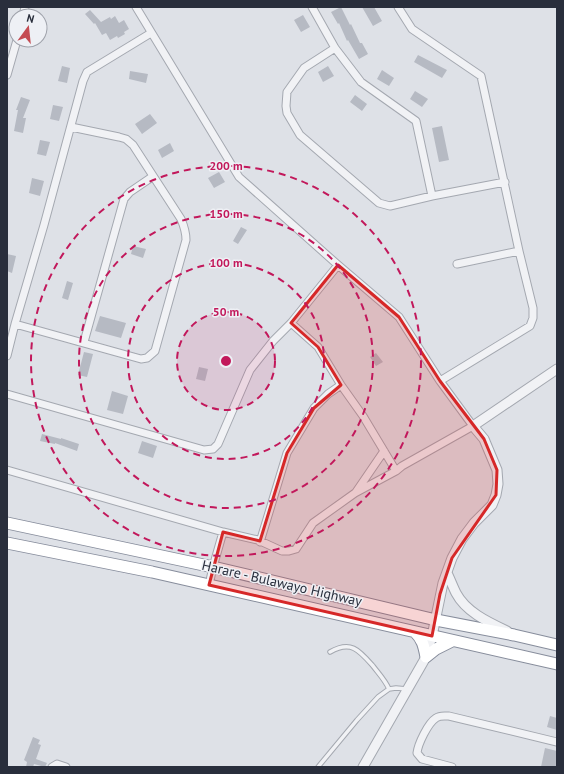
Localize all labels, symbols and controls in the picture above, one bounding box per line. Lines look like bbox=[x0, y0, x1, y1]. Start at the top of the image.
north arrow bbox=[8, 8, 48, 48]
text: N bbox=[25, 11, 36, 26]
text: 200 m bbox=[209, 158, 243, 173]
text: 150 m bbox=[209, 206, 243, 221]
text: 100 m bbox=[209, 255, 243, 270]
text: 50 m bbox=[213, 304, 239, 319]
centre of rings bbox=[219, 354, 233, 368]
street label: Harare - Bulawayo Highway bbox=[200, 556, 364, 610]

